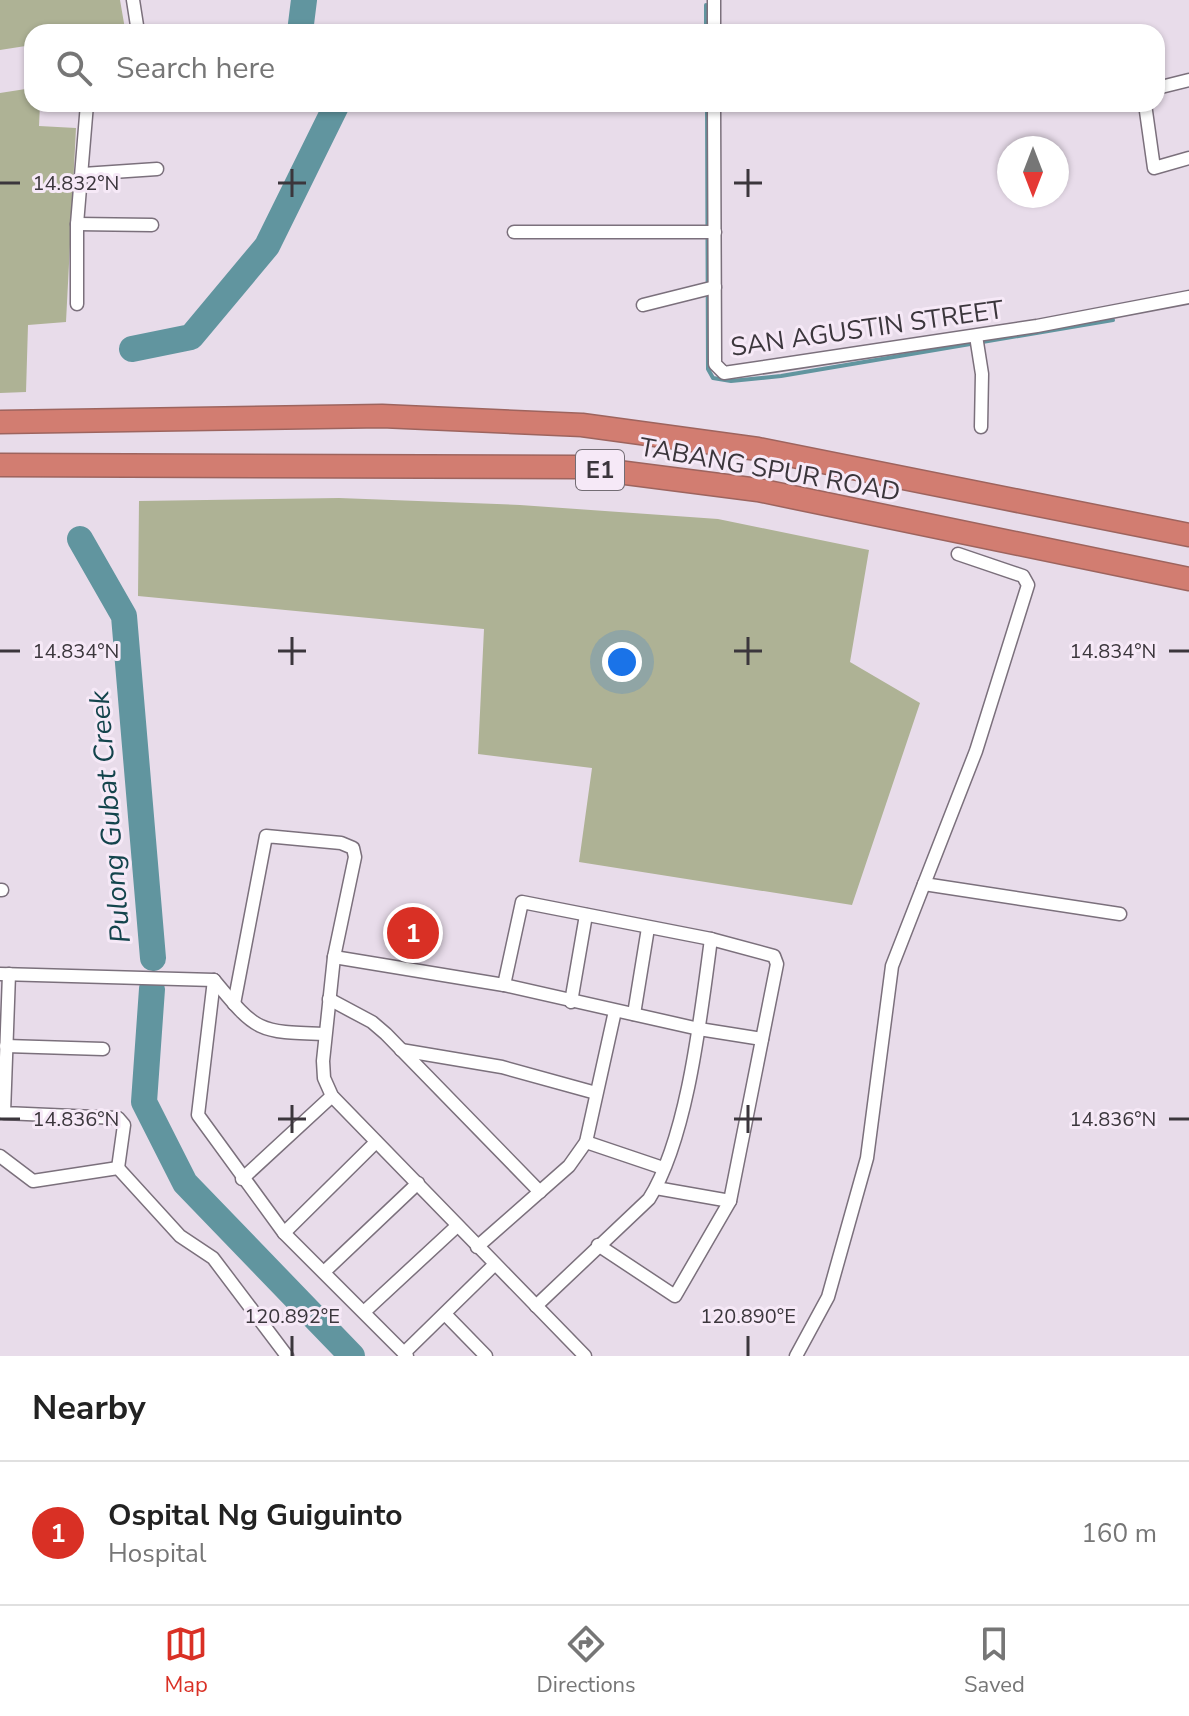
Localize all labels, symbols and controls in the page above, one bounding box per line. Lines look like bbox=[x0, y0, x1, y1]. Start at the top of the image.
search box bbox=[24, 24, 1165, 112]
icon: search bbox=[52, 46, 96, 90]
text: Search here bbox=[116, 48, 275, 89]
north arrow bbox=[997, 136, 1069, 208]
text: 14.832°N bbox=[33, 170, 119, 197]
street label: SAN AGUSTIN STREET bbox=[728, 292, 1006, 365]
street label: TABANG SPUR ROAD bbox=[637, 429, 903, 510]
road number: E1 bbox=[576, 450, 624, 490]
text: 14.834°N bbox=[33, 638, 119, 665]
text: 14.834°N bbox=[1070, 638, 1156, 665]
your location bbox=[602, 642, 642, 682]
water label: Pulong Gubat Creek bbox=[80, 688, 140, 945]
pin: 1 bbox=[387, 903, 439, 963]
text: 14.836°N bbox=[33, 1106, 119, 1133]
text: 14.836°N bbox=[1070, 1106, 1156, 1133]
text: 120.892°E bbox=[244, 1303, 340, 1330]
text: 120.890°E bbox=[700, 1303, 796, 1330]
text: Nearby bbox=[32, 1385, 146, 1431]
text: Ospital Ng Guiguinto bbox=[108, 1495, 403, 1536]
text: 1 bbox=[50, 1516, 66, 1551]
text: 160 m bbox=[1081, 1516, 1157, 1551]
text: Hospital bbox=[108, 1536, 207, 1571]
tab: Map bbox=[164, 1622, 208, 1700]
tab: Directions bbox=[537, 1622, 636, 1700]
tab: Saved bbox=[964, 1622, 1025, 1700]

